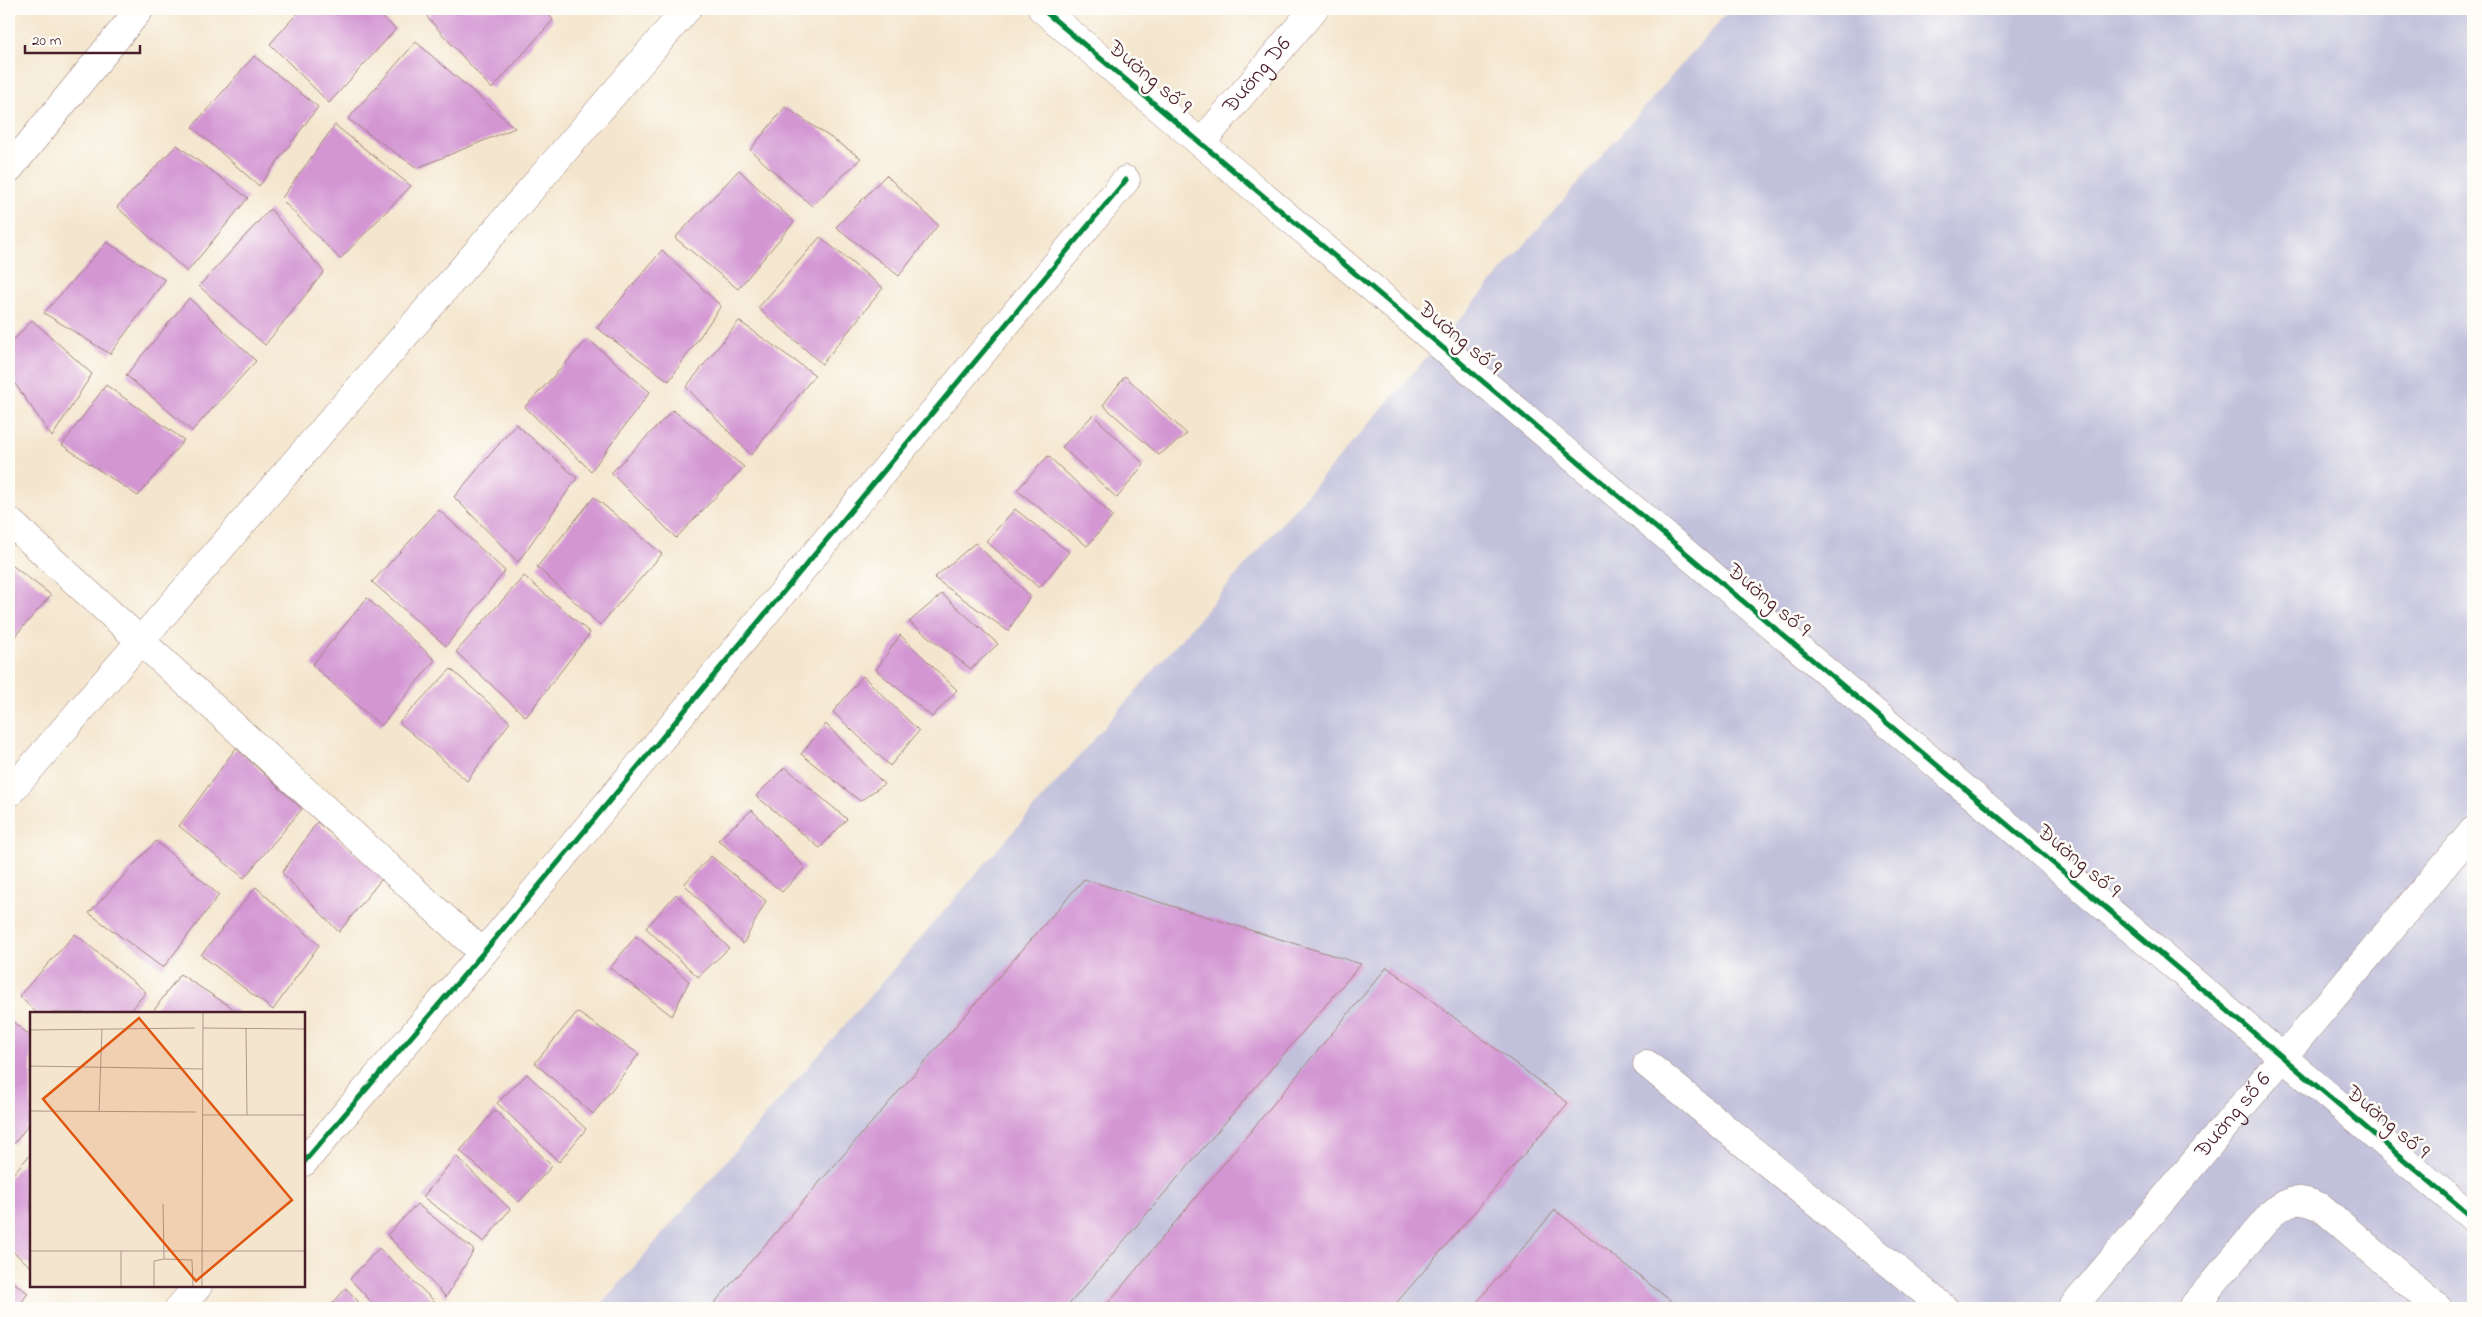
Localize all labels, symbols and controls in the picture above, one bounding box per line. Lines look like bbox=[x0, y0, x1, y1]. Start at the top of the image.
scale bar bbox=[25, 22, 140, 54]
text: 20 m bbox=[32, 30, 62, 52]
street label: Đường D6 bbox=[1215, 30, 1300, 122]
street label: Đường số 9 bbox=[1099, 33, 1198, 124]
street label: Đường số 9 bbox=[1409, 294, 1508, 385]
street label: Đường số 9 bbox=[1718, 556, 1817, 647]
street label: Đường số 9 bbox=[2028, 817, 2127, 908]
inset map bbox=[30, 1012, 305, 1287]
street label: Đường số 6 bbox=[2187, 1065, 2280, 1167]
street label: Đường số 9 bbox=[2337, 1078, 2436, 1169]

